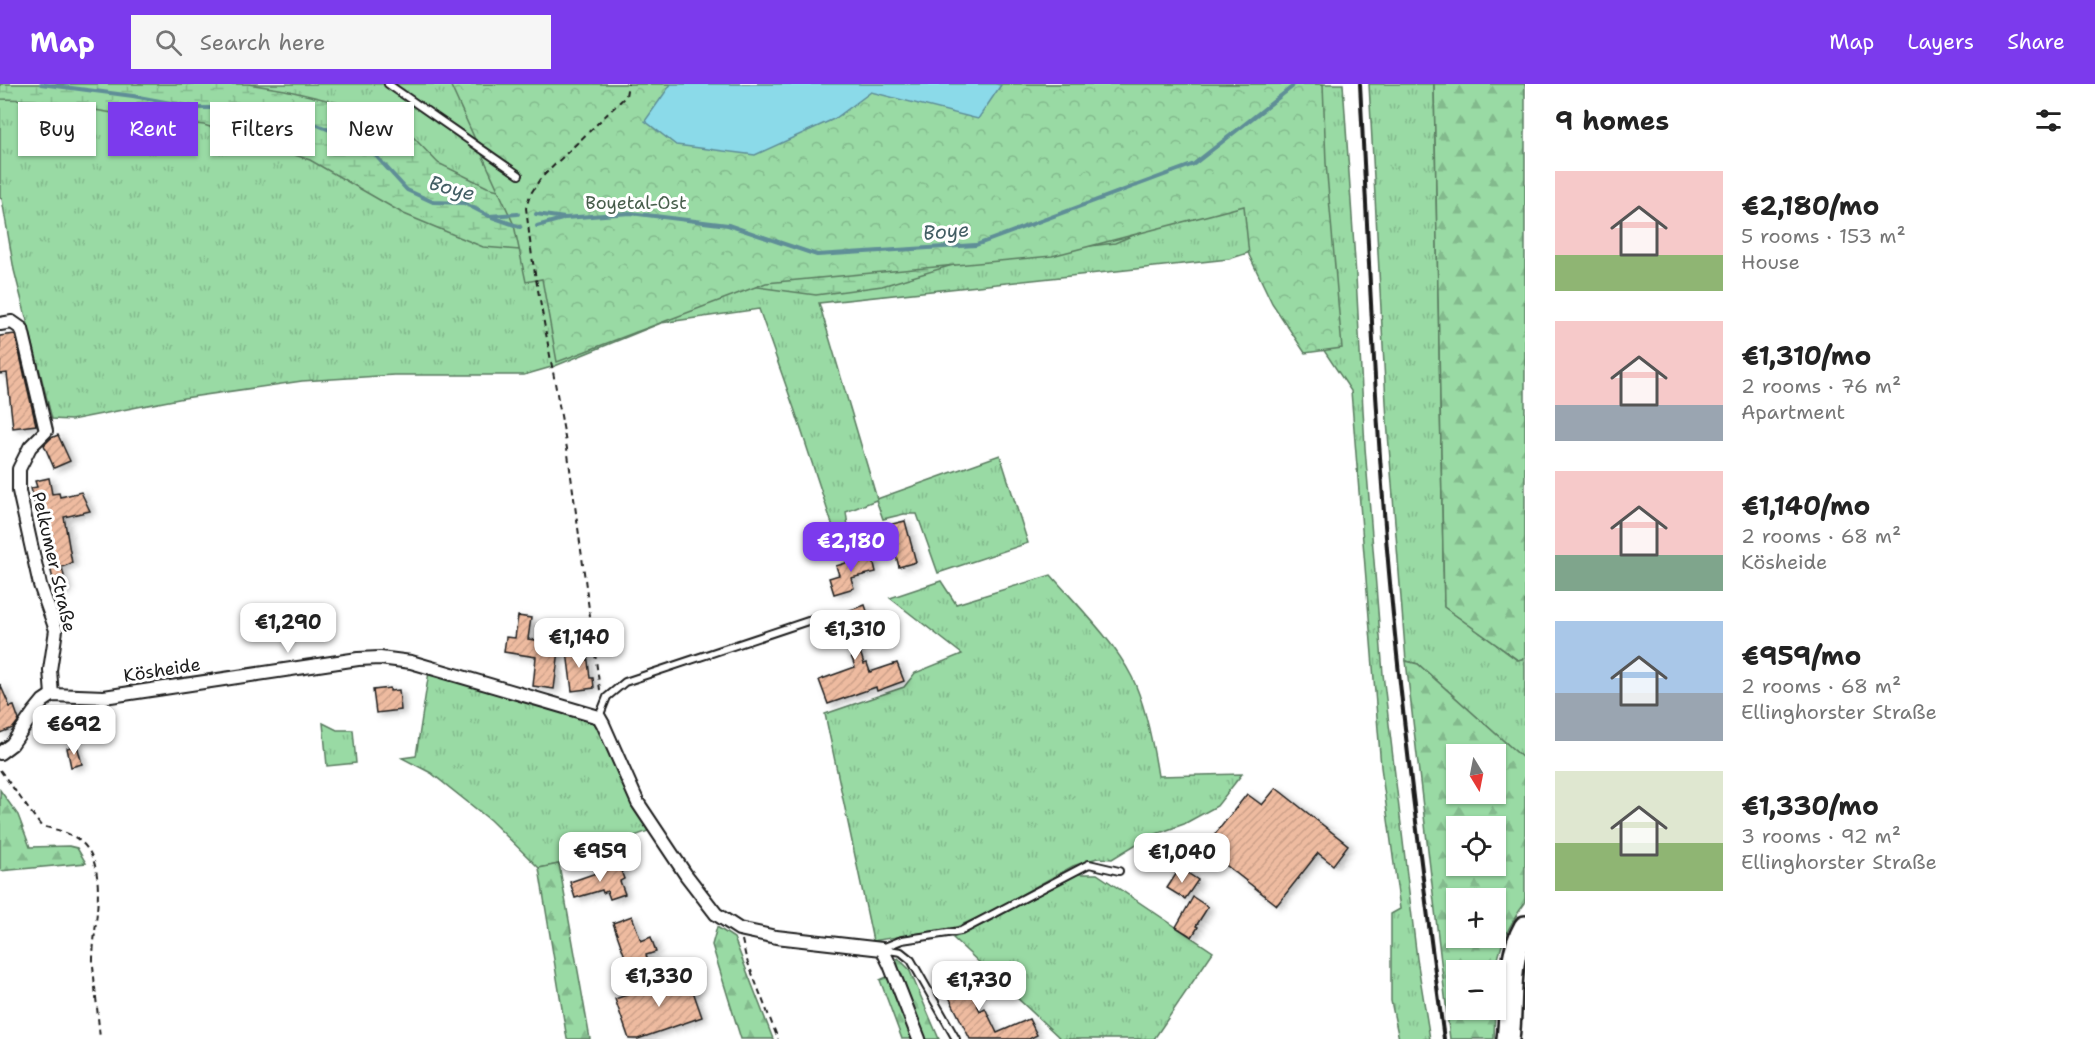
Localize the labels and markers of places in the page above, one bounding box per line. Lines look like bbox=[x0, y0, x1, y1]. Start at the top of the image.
pin: €2,180 bbox=[802, 522, 900, 573]
pin: €1,290 bbox=[239, 603, 337, 654]
pin: €1,310 bbox=[806, 610, 904, 661]
pin: €1,140 bbox=[530, 618, 628, 669]
pin: €692 bbox=[38, 705, 110, 756]
pin: €959 bbox=[564, 832, 636, 883]
pin: €1,040 bbox=[1133, 833, 1231, 884]
pin: €1,330 bbox=[610, 957, 708, 1008]
pin: €1,730 bbox=[930, 961, 1028, 1012]

